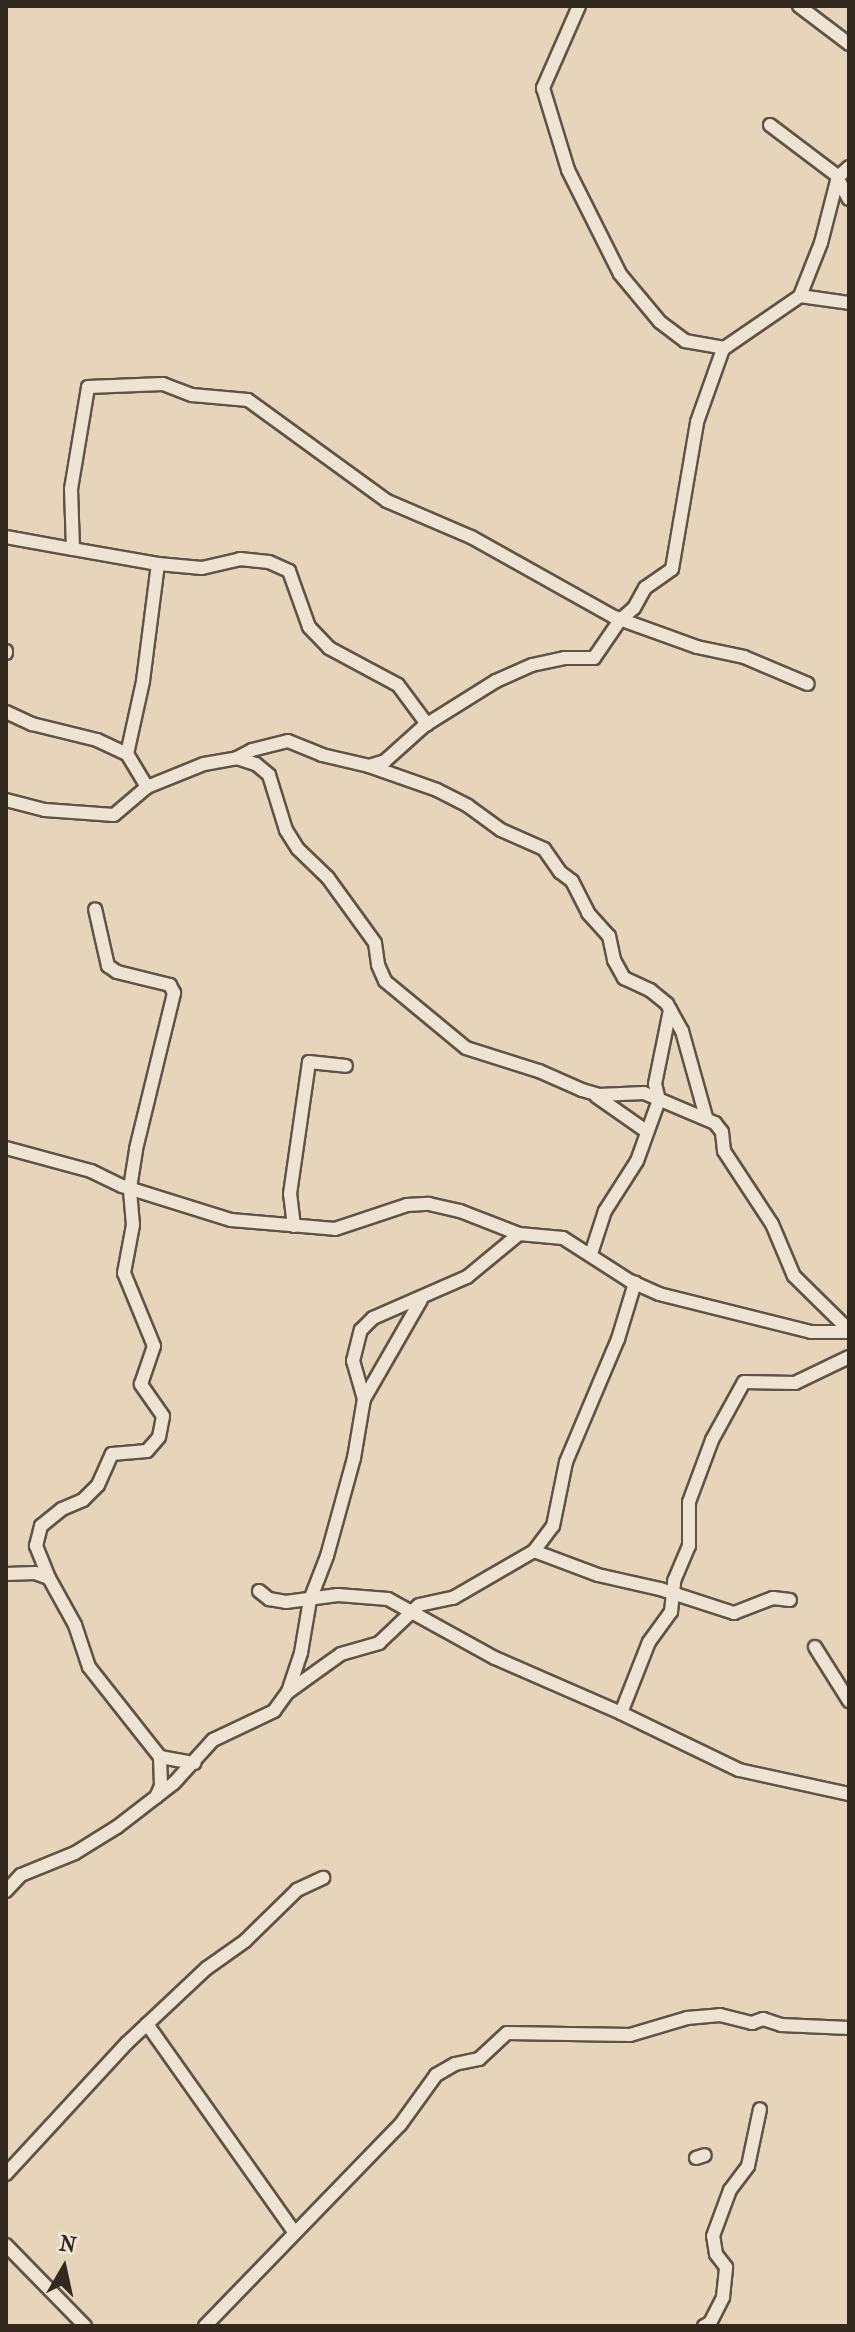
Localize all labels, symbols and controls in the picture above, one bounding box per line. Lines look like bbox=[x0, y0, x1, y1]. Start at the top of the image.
north arrow bbox=[24, 2228, 104, 2308]
text: N bbox=[57, 2230, 78, 2258]

